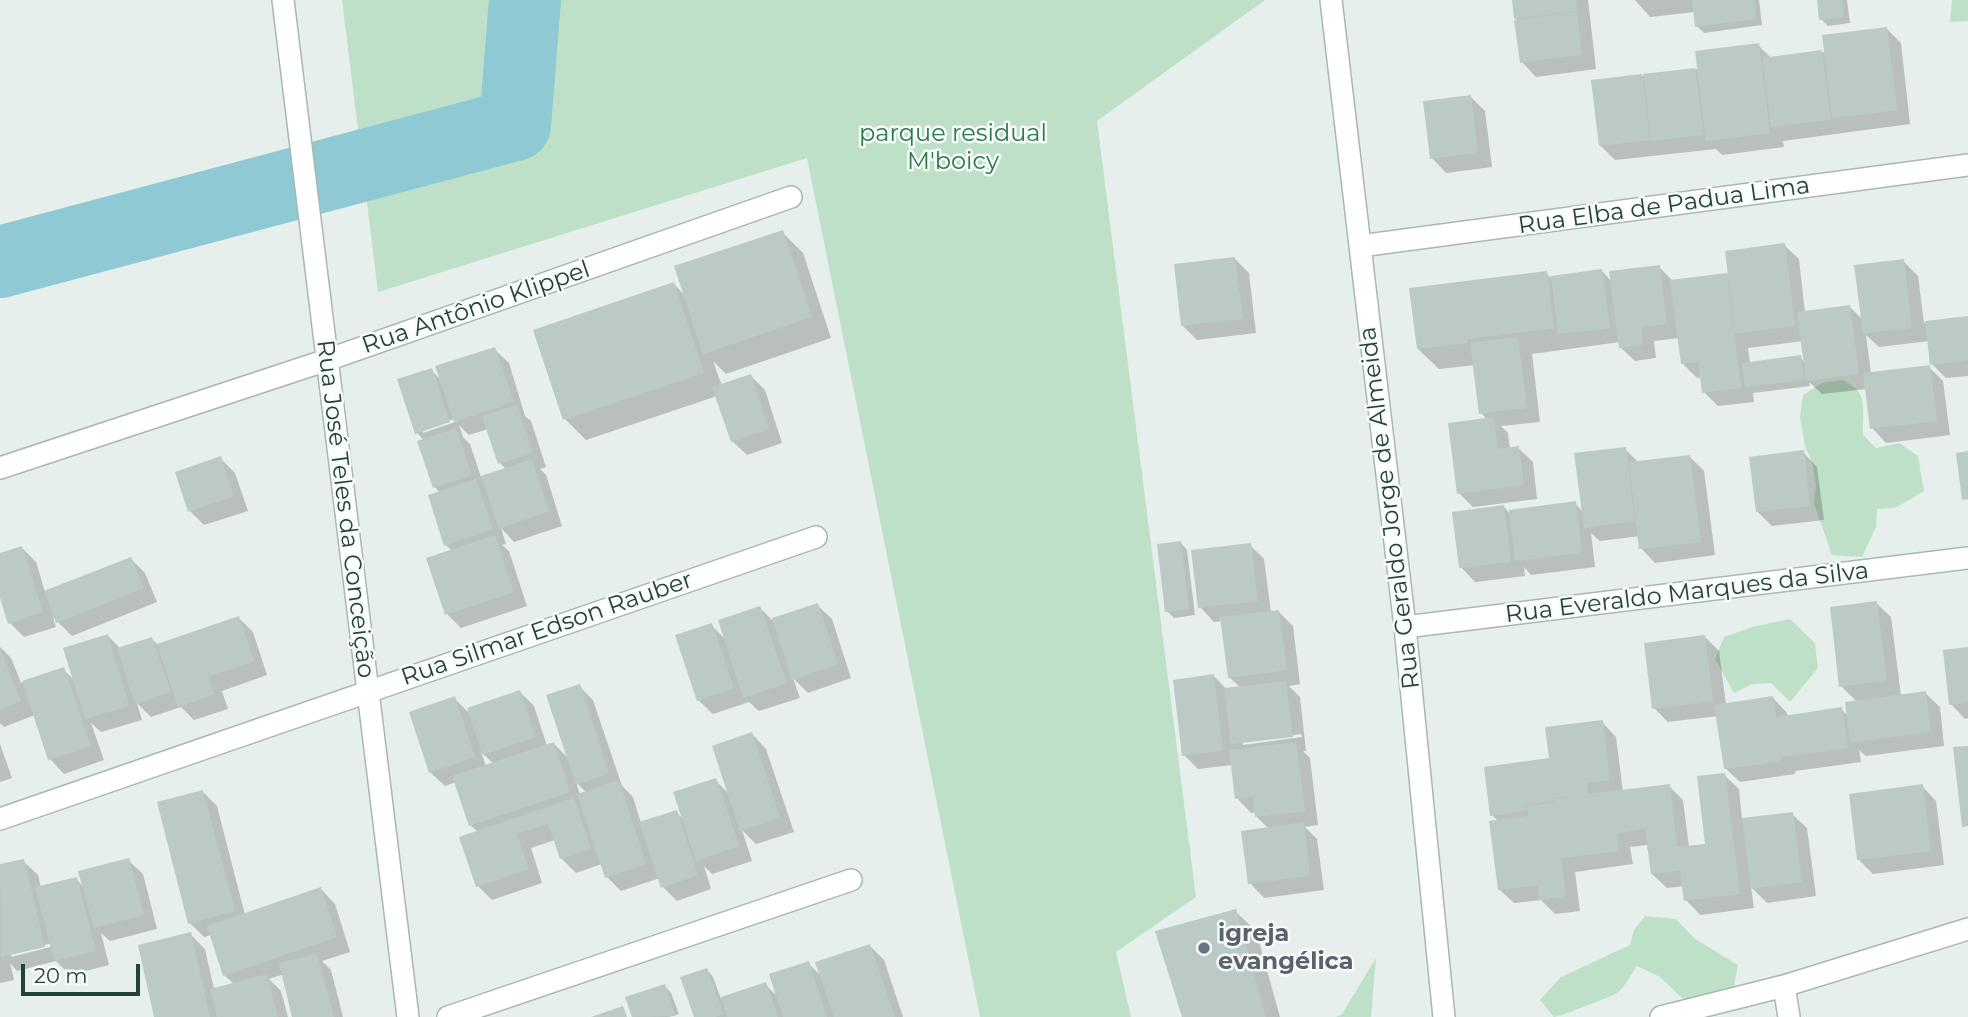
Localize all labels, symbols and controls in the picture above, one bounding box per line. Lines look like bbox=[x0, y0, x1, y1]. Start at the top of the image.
park label: parque residual M'boicy bbox=[859, 120, 1047, 176]
street label: Rua Elba de Padua Lima bbox=[1516, 171, 1812, 241]
street label: Rua Antônio Klippel bbox=[358, 255, 594, 361]
street label: Rua Geraldo Jorge de Almeida bbox=[1353, 325, 1427, 691]
street label: Rua José Teles da Conceição bbox=[310, 338, 380, 680]
street label: Rua Everaldo Marques da Silva bbox=[1504, 556, 1870, 630]
street label: Rua Silmar Edson Rauber bbox=[397, 565, 697, 693]
place label: igreja evangélica bbox=[1218, 920, 1354, 976]
marker: igreja evangélica bbox=[1196, 940, 1212, 956]
scale bar bbox=[24, 950, 144, 994]
text: 20 m bbox=[34, 963, 88, 988]

